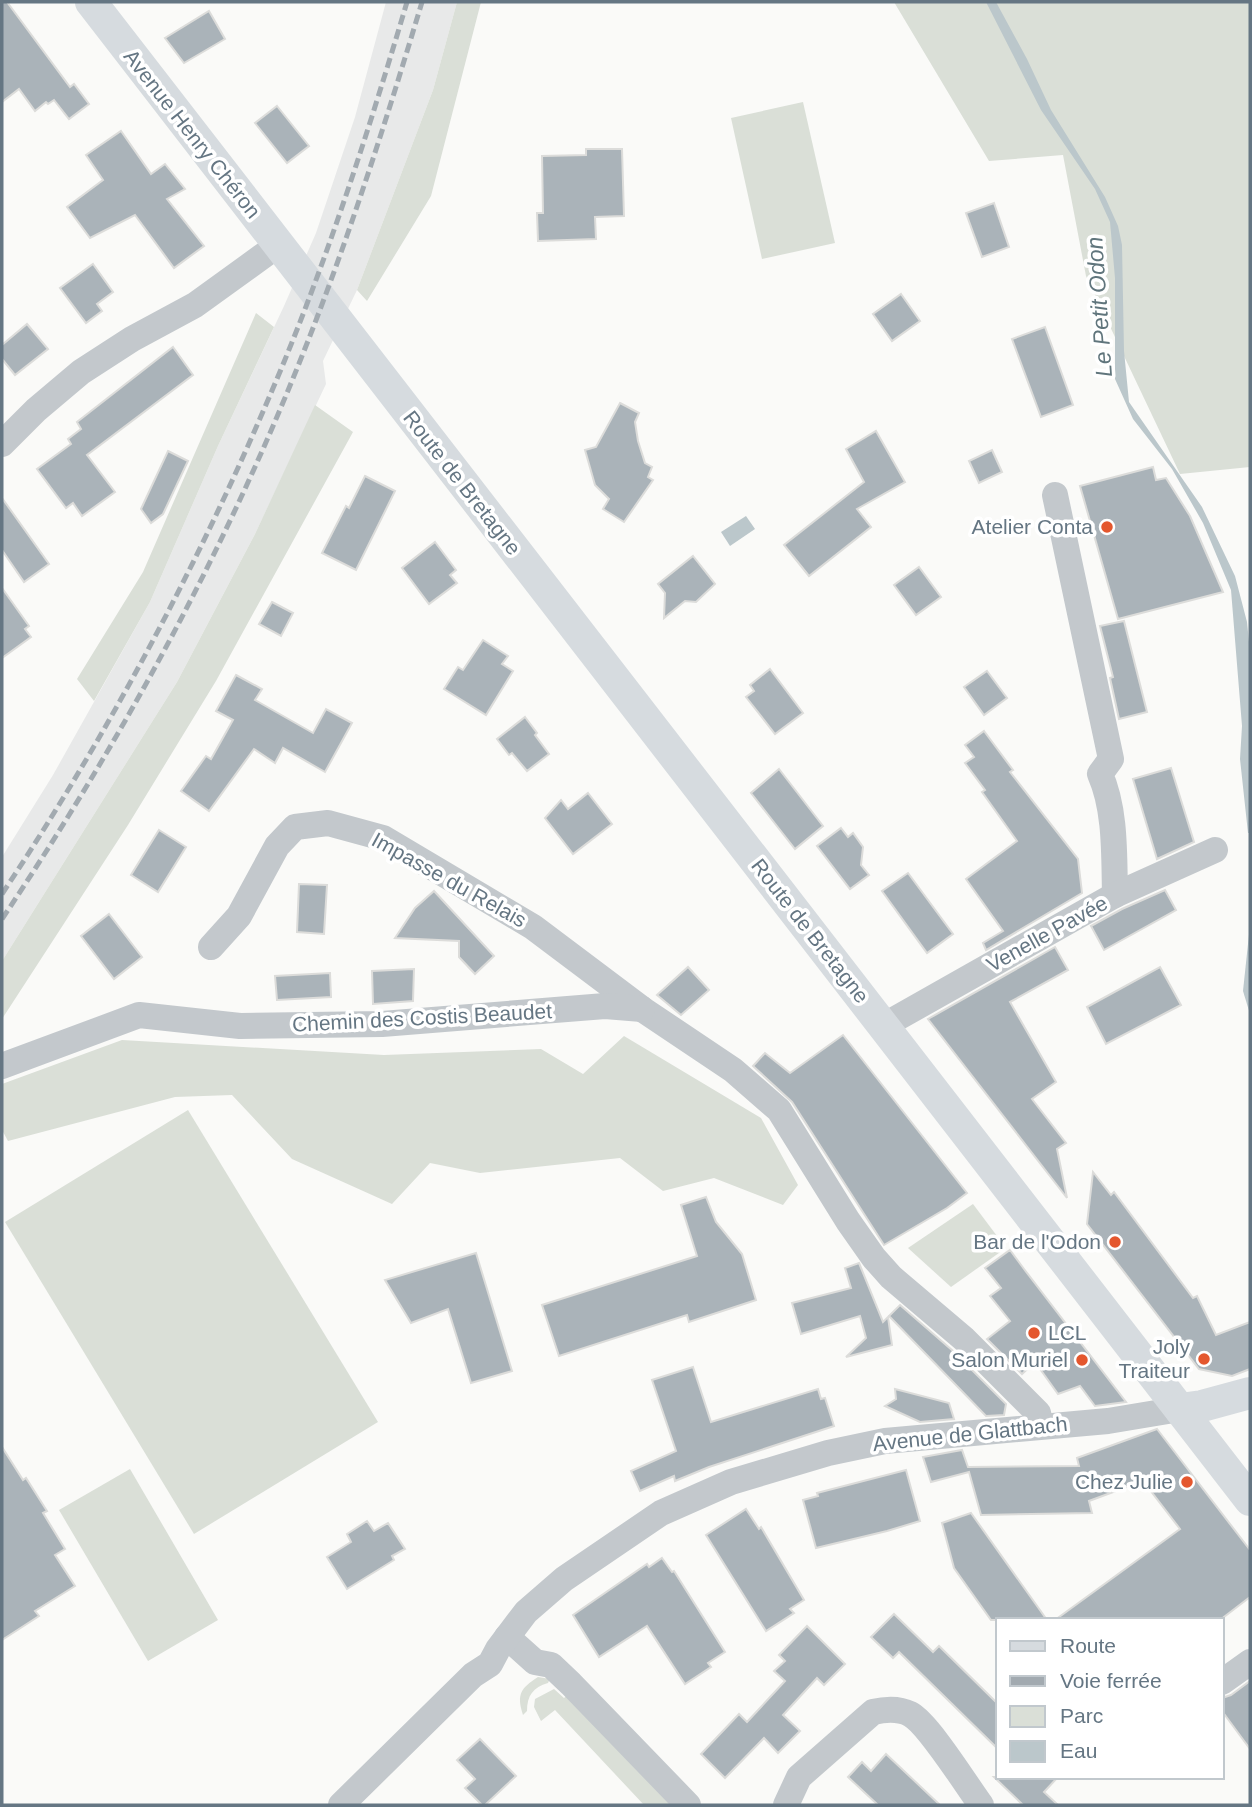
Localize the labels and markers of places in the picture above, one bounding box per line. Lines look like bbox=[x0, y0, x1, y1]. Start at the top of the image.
place label: Atelier Conta bbox=[972, 515, 1093, 538]
marker: Atelier Conta bbox=[1099, 519, 1115, 535]
place label: Bar de l'Odon bbox=[973, 1230, 1101, 1253]
marker: Bar de l'Odon bbox=[1107, 1234, 1123, 1250]
place label: LCL bbox=[1048, 1321, 1087, 1344]
marker: LCL bbox=[1026, 1325, 1042, 1341]
place label: Joly Traiteur bbox=[1118, 1335, 1190, 1382]
place label: Salon Muriel bbox=[951, 1348, 1068, 1371]
marker: Joly Traiteur bbox=[1196, 1351, 1212, 1367]
marker: Salon Muriel bbox=[1074, 1352, 1090, 1368]
place label: Chez Julie bbox=[1075, 1470, 1173, 1493]
marker: Chez Julie bbox=[1179, 1474, 1195, 1490]

